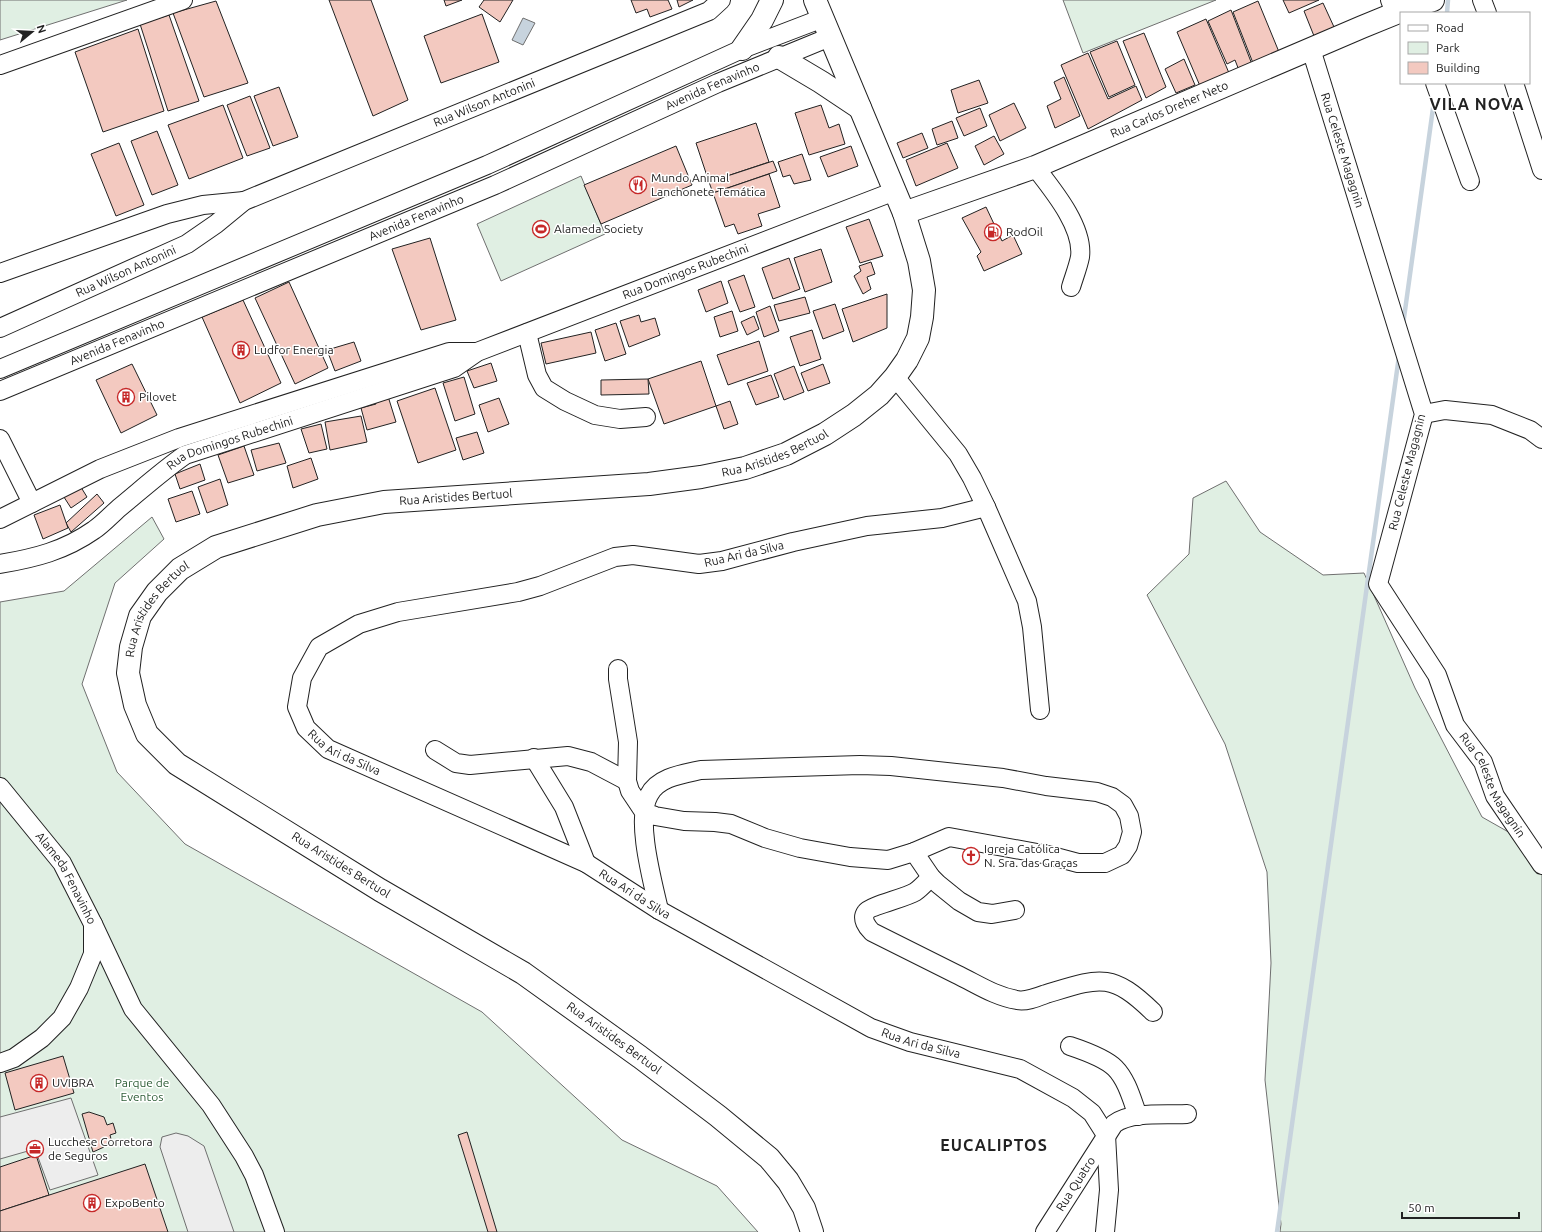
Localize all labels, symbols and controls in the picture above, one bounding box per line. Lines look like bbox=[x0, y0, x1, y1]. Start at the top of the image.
north arrow bbox=[12, 12, 52, 52]
legend bbox=[1400, 12, 1530, 84]
text: Road bbox=[1436, 21, 1464, 34]
text: N bbox=[35, 23, 48, 35]
text: Park bbox=[1436, 41, 1460, 54]
street label: Avenida Fenavinho bbox=[663, 60, 761, 112]
text: Building bbox=[1436, 61, 1480, 74]
street label: Rua Wilson Antonini bbox=[431, 76, 537, 129]
street label: Rua Carlos Dreher Neto bbox=[1108, 78, 1230, 140]
street label: Rua Celeste Magagnin bbox=[1319, 91, 1367, 209]
district label: VILA NOVA bbox=[1430, 95, 1524, 113]
place label: Mundo Animal Lanchonete Temática bbox=[651, 171, 766, 198]
restaurant icon: Mundo Animal Lanchonete Temática bbox=[628, 175, 648, 195]
street label: Avenida Fenavinho bbox=[367, 192, 465, 243]
sports icon: Alameda Society bbox=[531, 219, 551, 239]
place label: Alameda Society bbox=[554, 222, 643, 235]
fuel station icon: RodOil bbox=[983, 222, 1003, 242]
place label: RodOil bbox=[1006, 225, 1043, 238]
street label: Rua Domingos Rubechini bbox=[620, 241, 750, 301]
street label: Rua Wilson Antonini bbox=[74, 243, 178, 299]
street label: Avenida Fenavinho bbox=[68, 316, 166, 367]
building icon: Ludfor Energia bbox=[231, 340, 251, 360]
place label: Ludfor Energia bbox=[254, 343, 334, 356]
building icon: Pilovet bbox=[116, 387, 136, 407]
place label: Pilovet bbox=[139, 390, 177, 403]
street label: Rua Celeste Magagnin bbox=[1386, 412, 1427, 531]
street label: Rua Domingos Rubechini bbox=[164, 414, 295, 472]
street label: Rua Aristides Bertuol bbox=[720, 427, 830, 479]
street label: Rua Aristides Bertuol bbox=[399, 486, 513, 507]
street label: Rua Ari da Silva bbox=[703, 538, 785, 569]
street label: Rua Aristides Bertuol bbox=[123, 558, 191, 658]
street label: Rua Ari da Silva bbox=[306, 727, 383, 777]
street label: Rua Celeste Magagnin bbox=[1457, 730, 1528, 839]
street label: Alameda Fenavinho bbox=[33, 829, 99, 926]
street label: Rua Aristides Bertuol bbox=[290, 829, 393, 900]
place label: Igreja Católica N. Sra. das Graças bbox=[984, 842, 1078, 869]
church icon: Igreja Católica N. Sra. das Graças bbox=[961, 846, 981, 866]
street label: Rua Ari da Silva bbox=[597, 866, 673, 921]
street label: Rua Aristides Bertuol bbox=[565, 999, 664, 1076]
street label: Rua Ari da Silva bbox=[880, 1025, 962, 1060]
building icon: UVIBRA bbox=[29, 1073, 49, 1093]
place label: UVIBRA bbox=[52, 1076, 94, 1089]
park label: Parque de Eventos bbox=[115, 1076, 169, 1103]
place label: Lucchese Corretora de Seguros bbox=[48, 1135, 153, 1162]
district label: EUCALIPTOS bbox=[940, 1136, 1048, 1154]
office icon: Lucchese Corretora de Seguros bbox=[25, 1139, 45, 1159]
street label: Rua Quatro bbox=[1053, 1154, 1097, 1213]
building icon: ExpoBento bbox=[82, 1193, 102, 1213]
scale bar bbox=[1402, 1194, 1519, 1220]
place label: ExpoBento bbox=[105, 1196, 165, 1209]
text: 50 m bbox=[1408, 1201, 1435, 1214]

